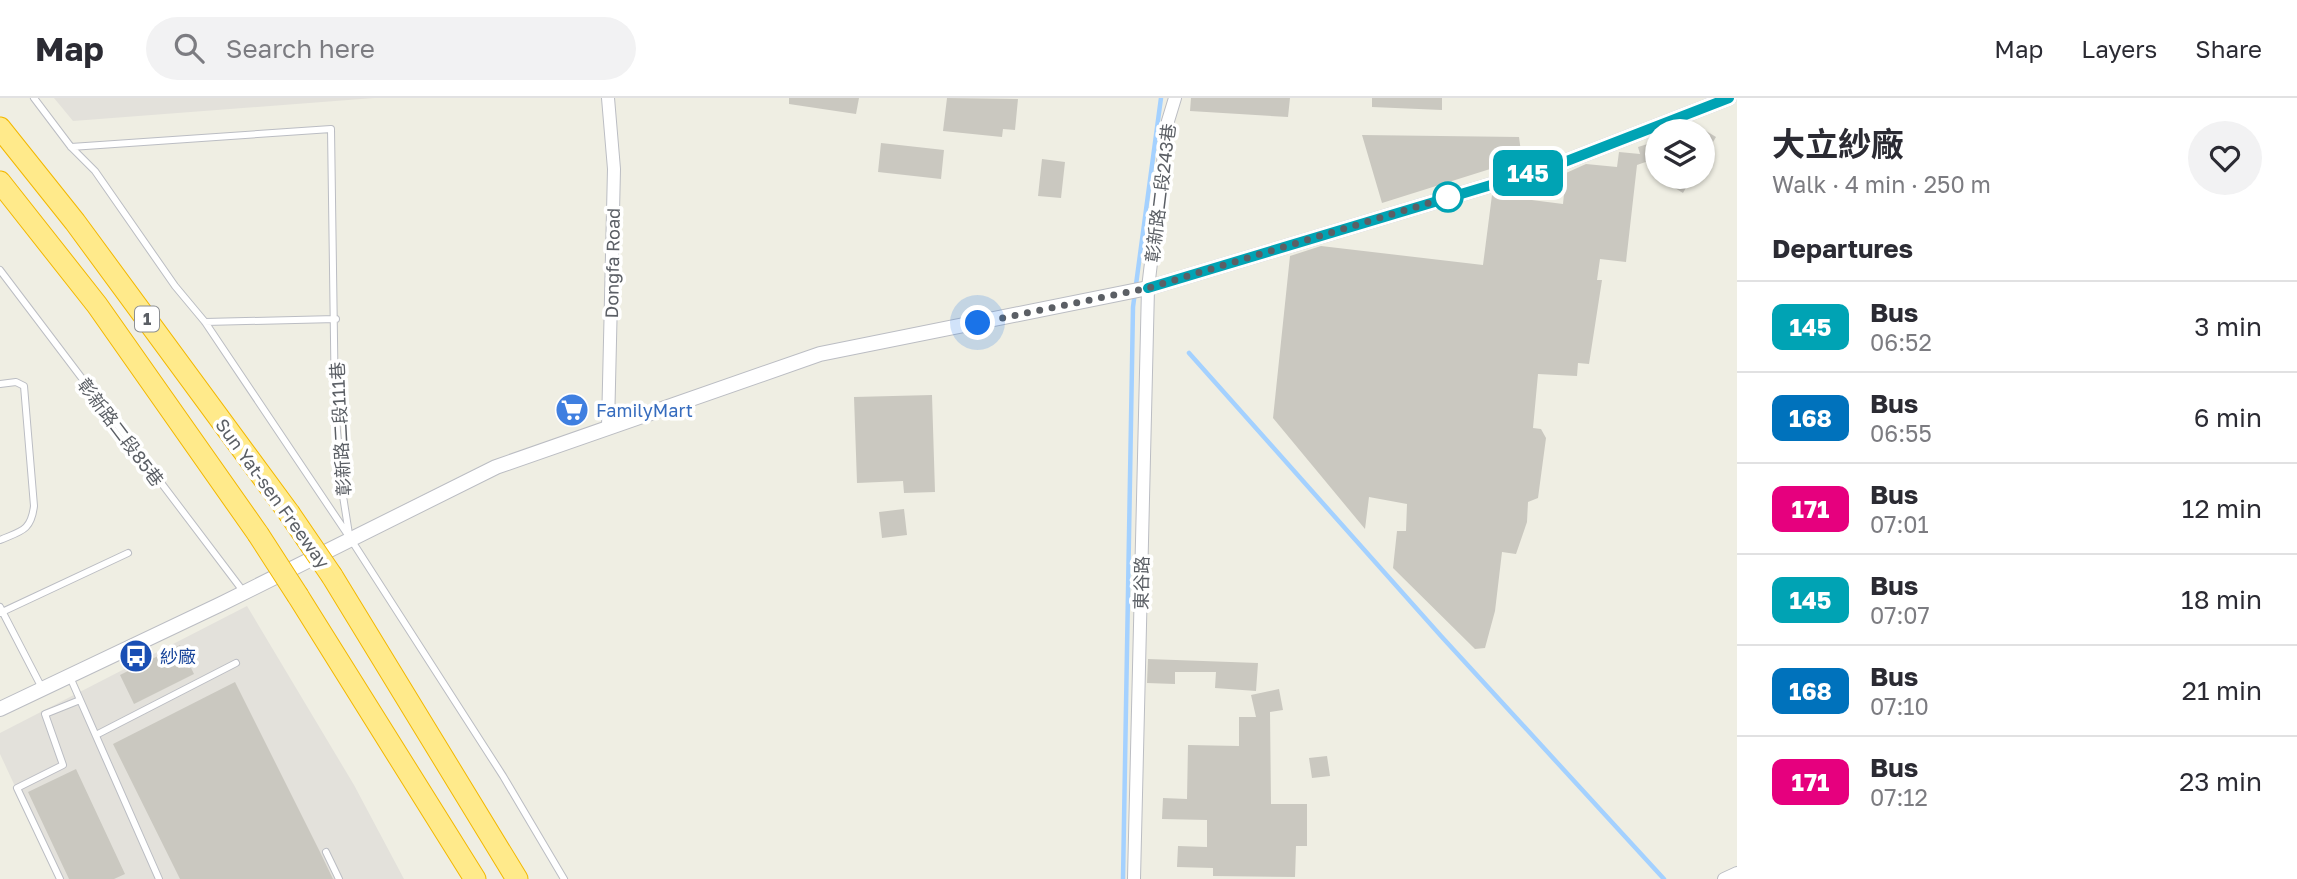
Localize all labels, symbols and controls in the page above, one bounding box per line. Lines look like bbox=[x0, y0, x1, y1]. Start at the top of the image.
search box bbox=[146, 17, 636, 80]
text: Map bbox=[35, 29, 104, 68]
icon: search bbox=[170, 29, 208, 67]
text: Search here bbox=[226, 33, 375, 64]
text: Map bbox=[1994, 34, 2043, 63]
text: Layers bbox=[2081, 34, 2157, 63]
text: Share bbox=[2195, 34, 2262, 63]
map controls bbox=[1645, 119, 1715, 189]
button: layers bbox=[1645, 119, 1715, 189]
button: heart bbox=[2188, 121, 2262, 195]
street label: 彰新路二段243巷 bbox=[1141, 122, 1179, 264]
text: 大立紗廠 bbox=[1772, 124, 1904, 163]
line badge: 145 bbox=[1488, 150, 1568, 196]
text: 145 bbox=[1507, 158, 1549, 187]
text: Walk · 4 min · 250 m bbox=[1772, 170, 1991, 198]
unlabelled marker bbox=[1433, 182, 1463, 212]
street label: Dongfa Road bbox=[600, 208, 624, 318]
text: Departures bbox=[1772, 233, 1913, 264]
text: Bus bbox=[1870, 297, 1918, 328]
your location bbox=[960, 305, 995, 340]
road number: 1 bbox=[135, 307, 159, 332]
text: 3 min bbox=[2194, 311, 2262, 342]
text: 145 bbox=[1790, 312, 1832, 341]
text: 06:52 bbox=[1870, 328, 1932, 356]
street label: 彰新路二段111巷 bbox=[326, 361, 354, 497]
street label: 彰新路二段85巷 bbox=[73, 374, 169, 490]
text: Bus bbox=[1870, 388, 1918, 419]
supermarket icon: FamilyMart bbox=[553, 391, 591, 429]
place label: FamilyMart bbox=[596, 399, 693, 421]
text: 6 min bbox=[2194, 402, 2262, 433]
text: 168 bbox=[1789, 403, 1832, 432]
street label: Sun Yat-sen Freeway bbox=[211, 414, 335, 572]
text: 06:55 bbox=[1870, 419, 1932, 447]
text: Bus bbox=[1870, 479, 1918, 510]
text: 12 min bbox=[2182, 493, 2262, 524]
text: 171 bbox=[1792, 494, 1829, 523]
text: 07:01 bbox=[1870, 510, 1929, 538]
street label: 東谷路 bbox=[1130, 556, 1152, 610]
text: Bus bbox=[1870, 570, 1918, 601]
text: 18 min bbox=[2181, 584, 2262, 615]
text: 145 bbox=[1790, 585, 1832, 614]
text: 07:07 bbox=[1870, 601, 1930, 629]
bus stop icon: 紗廠 bbox=[117, 637, 155, 675]
place label: 紗廠 bbox=[160, 645, 196, 667]
text: Bus bbox=[1870, 661, 1918, 692]
text: 21 min bbox=[2182, 675, 2262, 706]
text: 168 bbox=[1789, 676, 1832, 705]
text: 07:10 bbox=[1870, 692, 1929, 720]
text: Bus bbox=[1870, 752, 1918, 783]
text: 23 min bbox=[2179, 766, 2262, 797]
text: 171 bbox=[1792, 767, 1829, 796]
text: 07:12 bbox=[1870, 783, 1928, 811]

